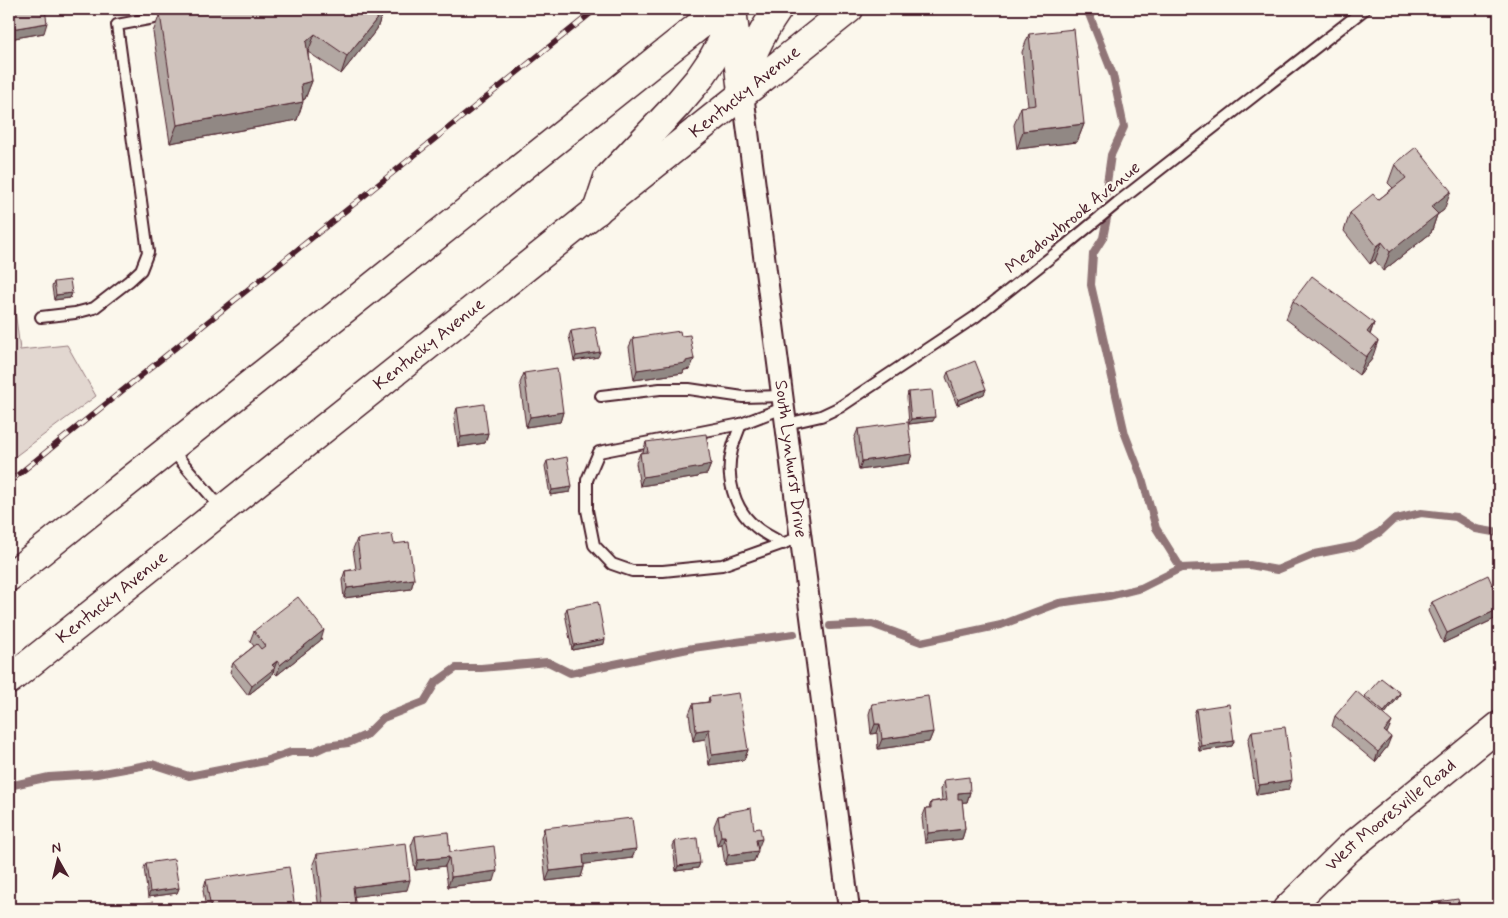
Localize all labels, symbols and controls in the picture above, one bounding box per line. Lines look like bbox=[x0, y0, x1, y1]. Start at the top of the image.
street label: Kentucky Avenue bbox=[684, 40, 806, 144]
street label: Meadowbrook Avenue bbox=[1000, 156, 1146, 280]
street label: Kentucky Avenue bbox=[369, 292, 490, 396]
street label: South Lynhurst Drive bbox=[768, 379, 813, 539]
street label: Kentucky Avenue bbox=[52, 546, 173, 649]
street label: West Mooresville Road bbox=[1320, 754, 1461, 877]
north arrow bbox=[32, 836, 82, 886]
text: N bbox=[50, 839, 62, 858]

